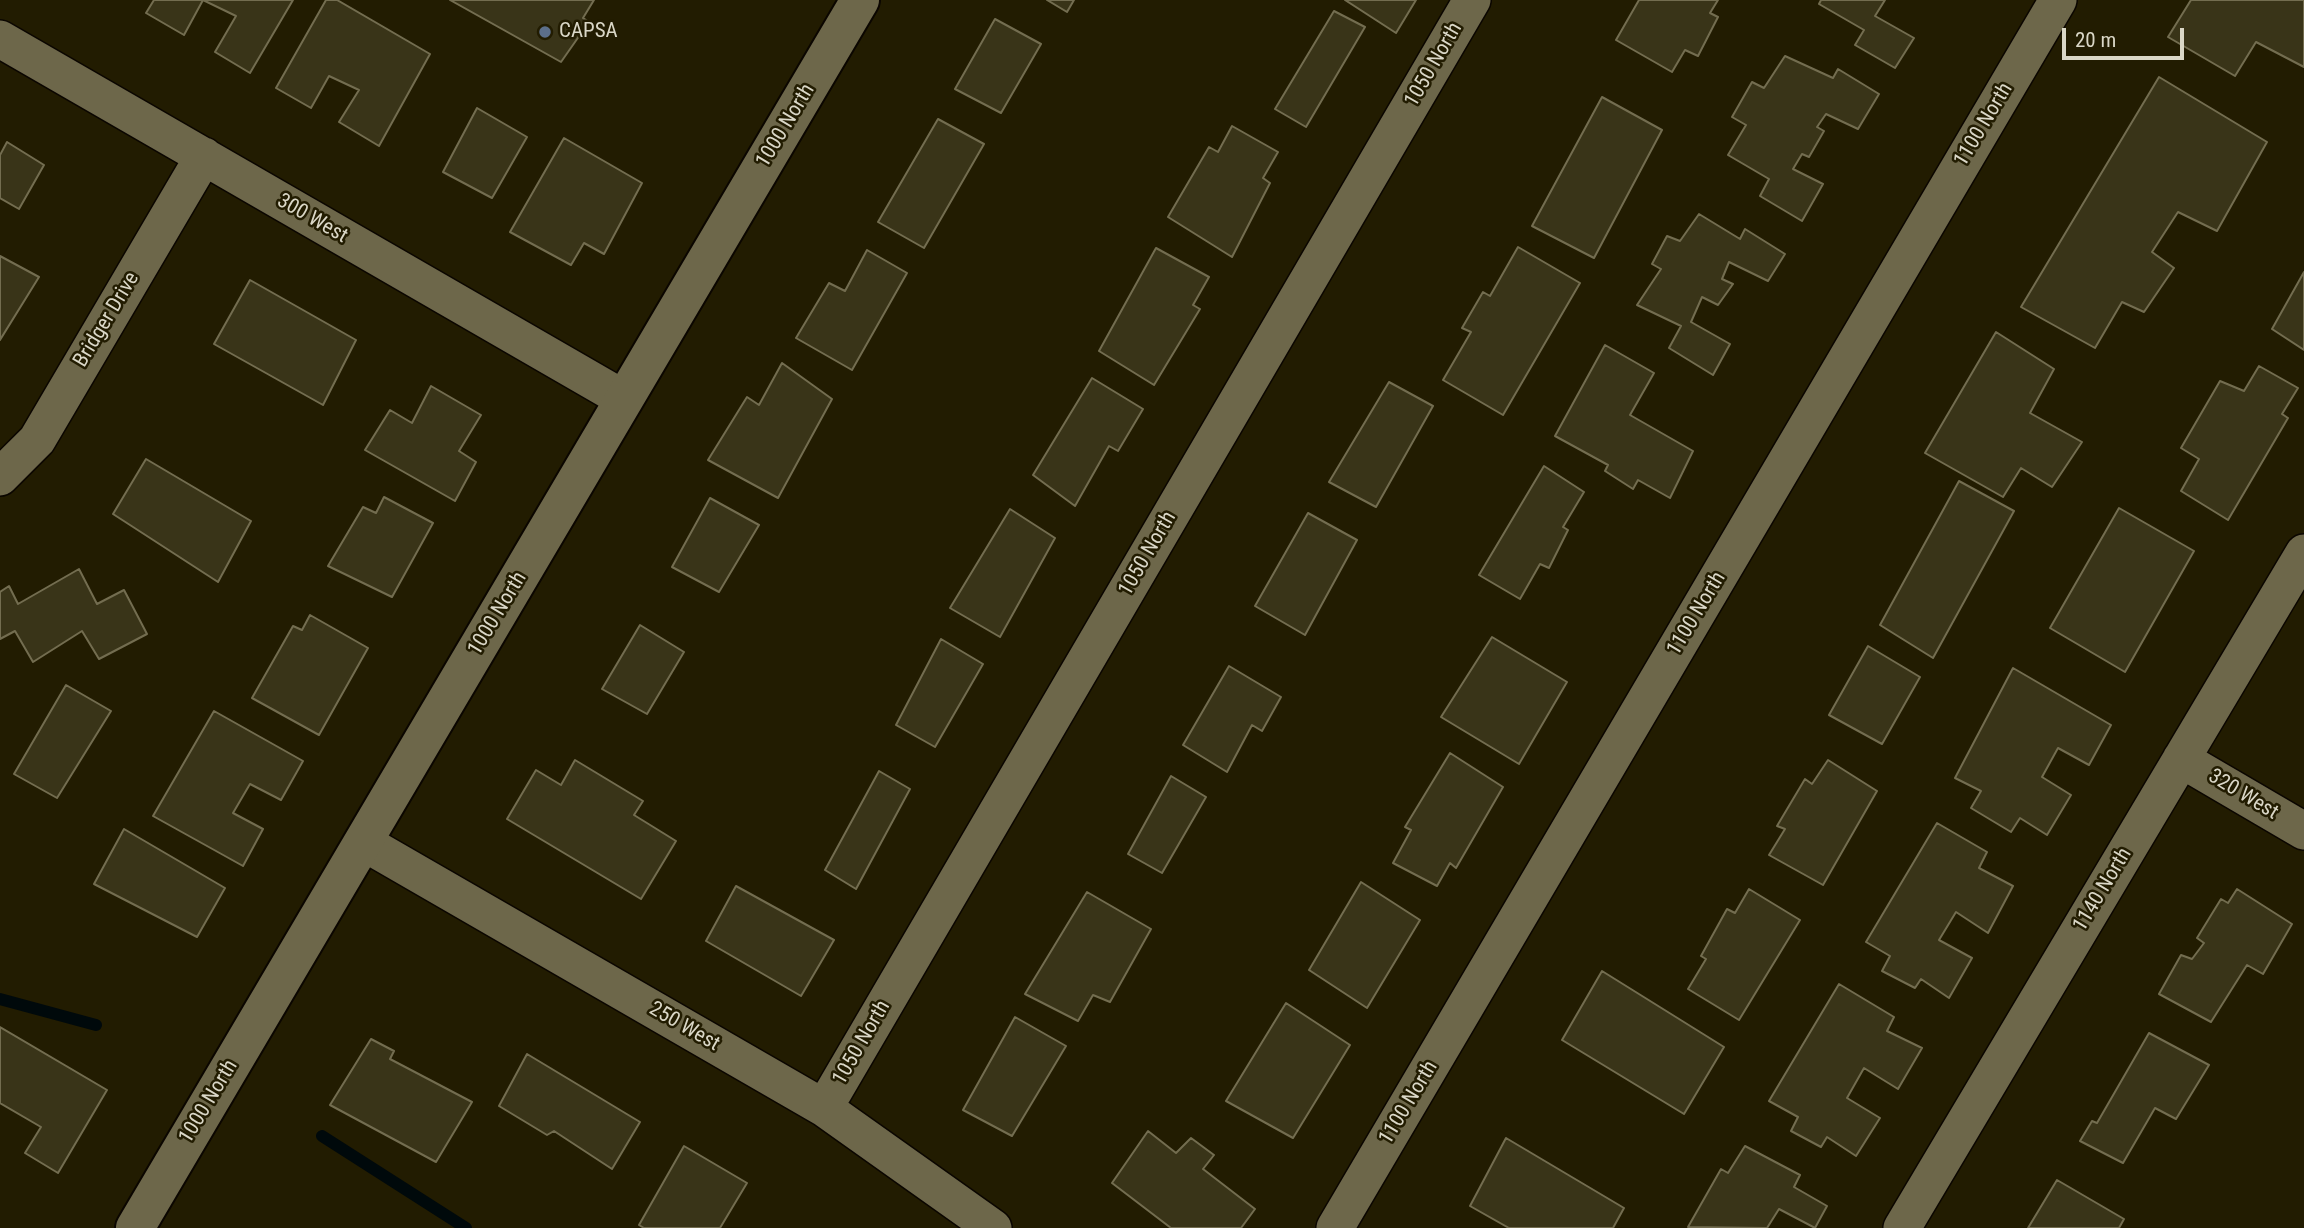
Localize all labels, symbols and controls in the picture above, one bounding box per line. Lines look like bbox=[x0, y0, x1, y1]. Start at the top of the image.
scale bar bbox=[2066, 14, 2188, 58]
street label: 1050 North bbox=[1400, 18, 1468, 112]
place label: CAPSA bbox=[559, 19, 618, 45]
marker: CAPSA bbox=[537, 24, 553, 40]
text: 20 m bbox=[2075, 28, 2116, 52]
street label: 1100 North bbox=[1949, 79, 2019, 171]
street label: 1000 North bbox=[751, 80, 821, 172]
street label: 300 West bbox=[272, 189, 352, 249]
street label: Bridger Drive bbox=[69, 268, 145, 372]
street label: 1050 North bbox=[1114, 507, 1182, 601]
street label: 1000 North bbox=[463, 568, 533, 660]
street label: 1100 North bbox=[1662, 568, 1732, 660]
street label: 320 West bbox=[2203, 764, 2283, 826]
street label: 1140 North bbox=[2068, 844, 2138, 936]
street label: 1050 North bbox=[828, 996, 896, 1090]
street label: 250 West bbox=[644, 997, 724, 1057]
street label: 1000 North bbox=[174, 1056, 244, 1148]
street label: 1100 North bbox=[1374, 1057, 1444, 1149]

